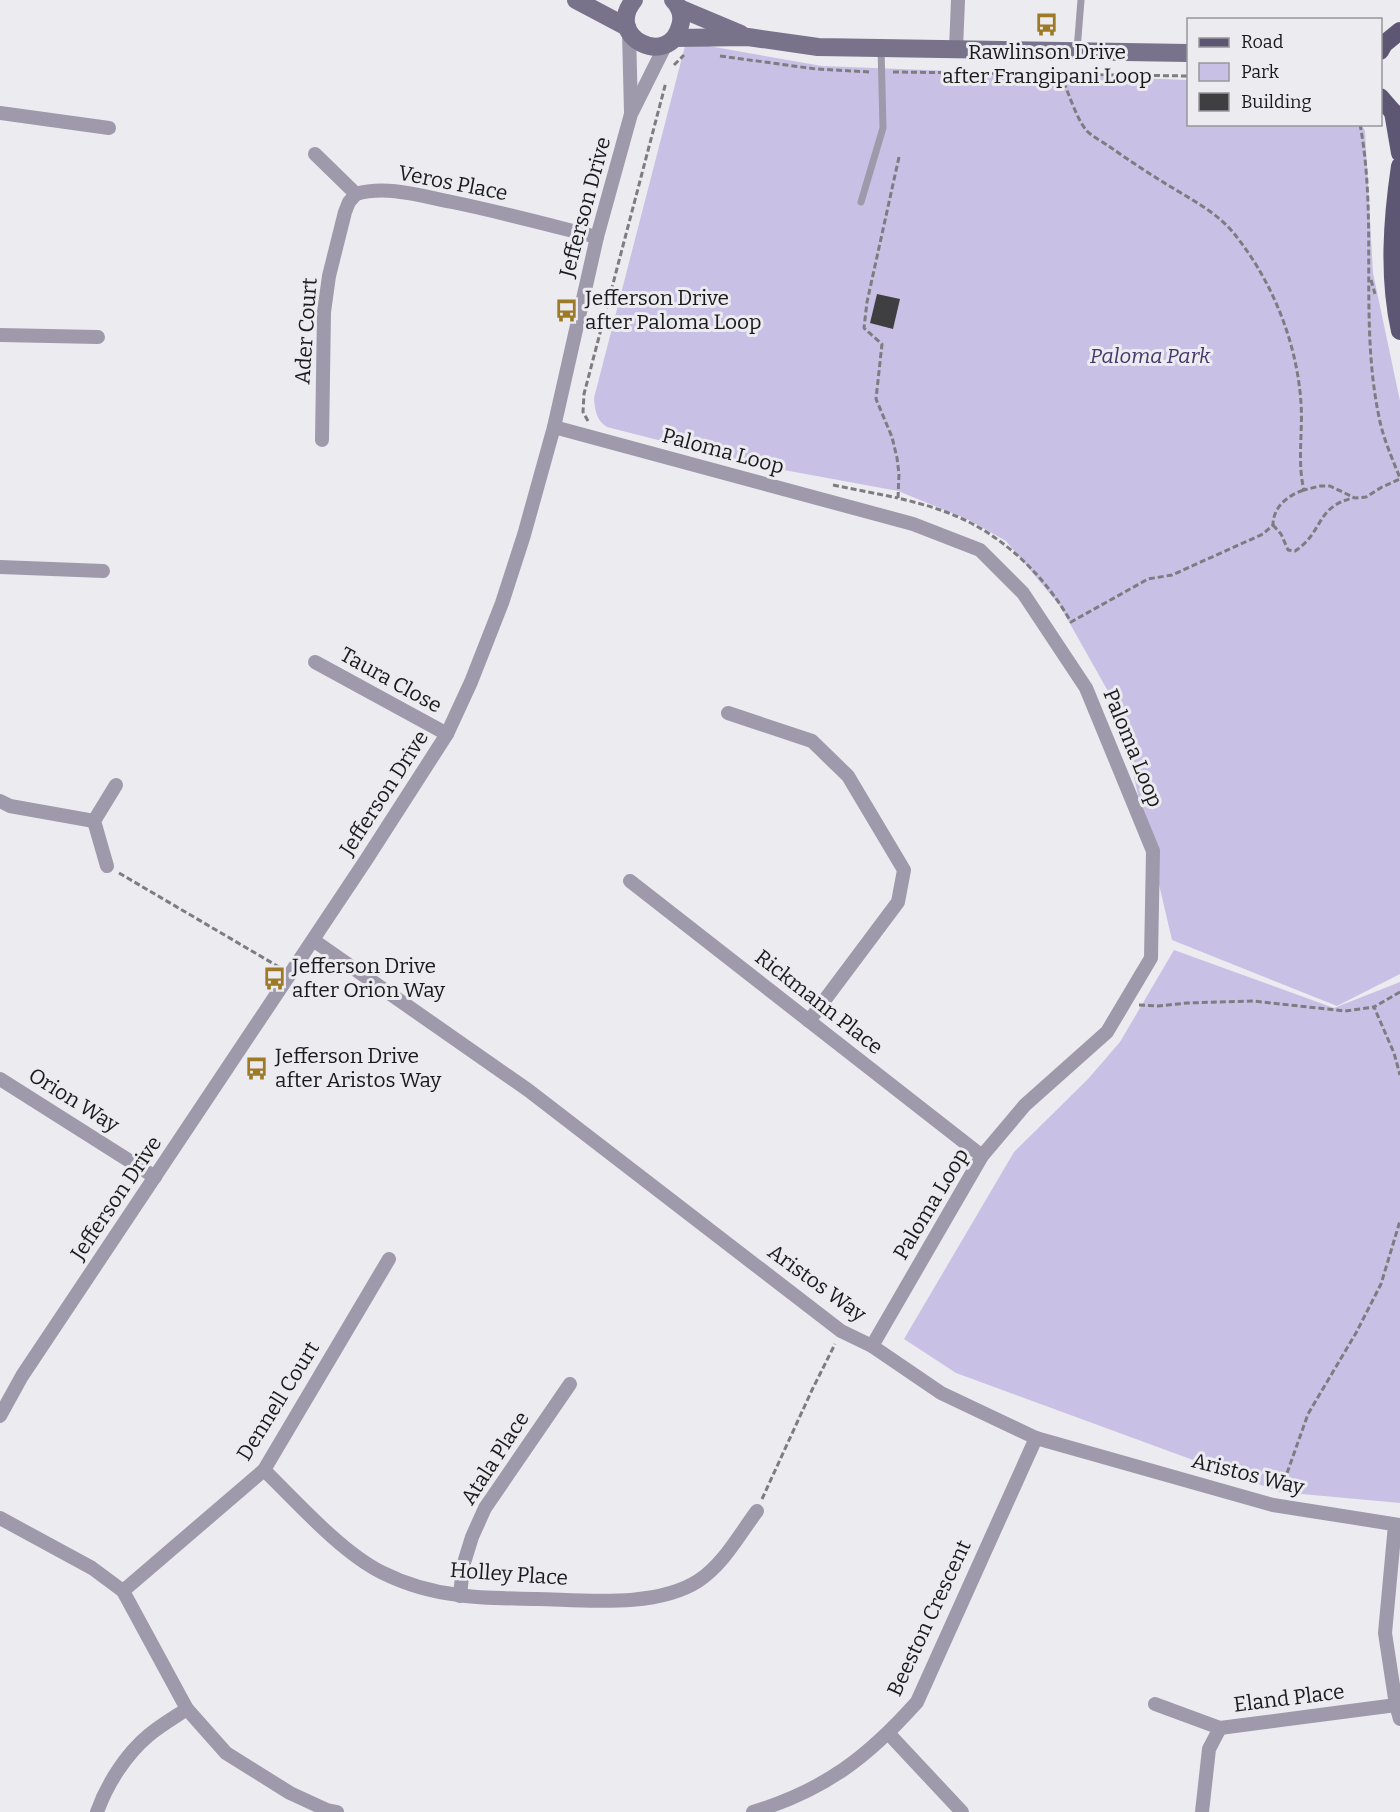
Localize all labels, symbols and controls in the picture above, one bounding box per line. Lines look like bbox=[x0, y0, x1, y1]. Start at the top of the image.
bus stop icon: Rawlinson Drive after Frangipani Loop bbox=[1034, 11, 1060, 37]
legend bbox=[1187, 18, 1382, 126]
text: Road bbox=[1241, 31, 1284, 53]
place label: Rawlinson Drive after Frangipani Loop bbox=[942, 39, 1152, 89]
text: Park bbox=[1241, 61, 1280, 83]
text: Building bbox=[1241, 91, 1312, 113]
street label: Jefferson Drive bbox=[554, 134, 616, 281]
street label: Veros Place bbox=[396, 160, 510, 206]
street label: Ader Court bbox=[289, 276, 323, 385]
place label: Jefferson Drive after Paloma Loop bbox=[584, 285, 762, 335]
bus stop icon: Jefferson Drive after Paloma Loop bbox=[554, 297, 580, 323]
park label: Paloma Park bbox=[1090, 343, 1211, 369]
street label: Paloma Loop bbox=[659, 422, 787, 480]
street label: Taura Close bbox=[336, 641, 446, 719]
street label: Paloma Loop bbox=[1097, 685, 1169, 811]
street label: Jefferson Drive bbox=[333, 725, 434, 861]
street label: Rickmann Place bbox=[750, 944, 888, 1060]
place label: Jefferson Drive after Orion Way bbox=[291, 953, 446, 1003]
bus stop icon: Jefferson Drive after Orion Way bbox=[261, 965, 287, 991]
place label: Jefferson Drive after Aristos Way bbox=[274, 1043, 442, 1093]
bus stop icon: Jefferson Drive after Aristos Way bbox=[244, 1055, 270, 1081]
street label: Orion Way bbox=[24, 1062, 125, 1138]
street label: Jefferson Drive bbox=[64, 1131, 167, 1266]
street label: Paloma Loop bbox=[888, 1144, 974, 1264]
street label: Aristos Way bbox=[763, 1239, 872, 1328]
street label: Dennell Court bbox=[231, 1336, 325, 1465]
street label: Atala Place bbox=[455, 1406, 535, 1510]
street label: Aristos Way bbox=[1189, 1447, 1308, 1501]
street label: Beeston Crescent bbox=[881, 1535, 977, 1700]
street label: Holley Place bbox=[449, 1557, 569, 1591]
street label: Eland Place bbox=[1232, 1678, 1346, 1718]

